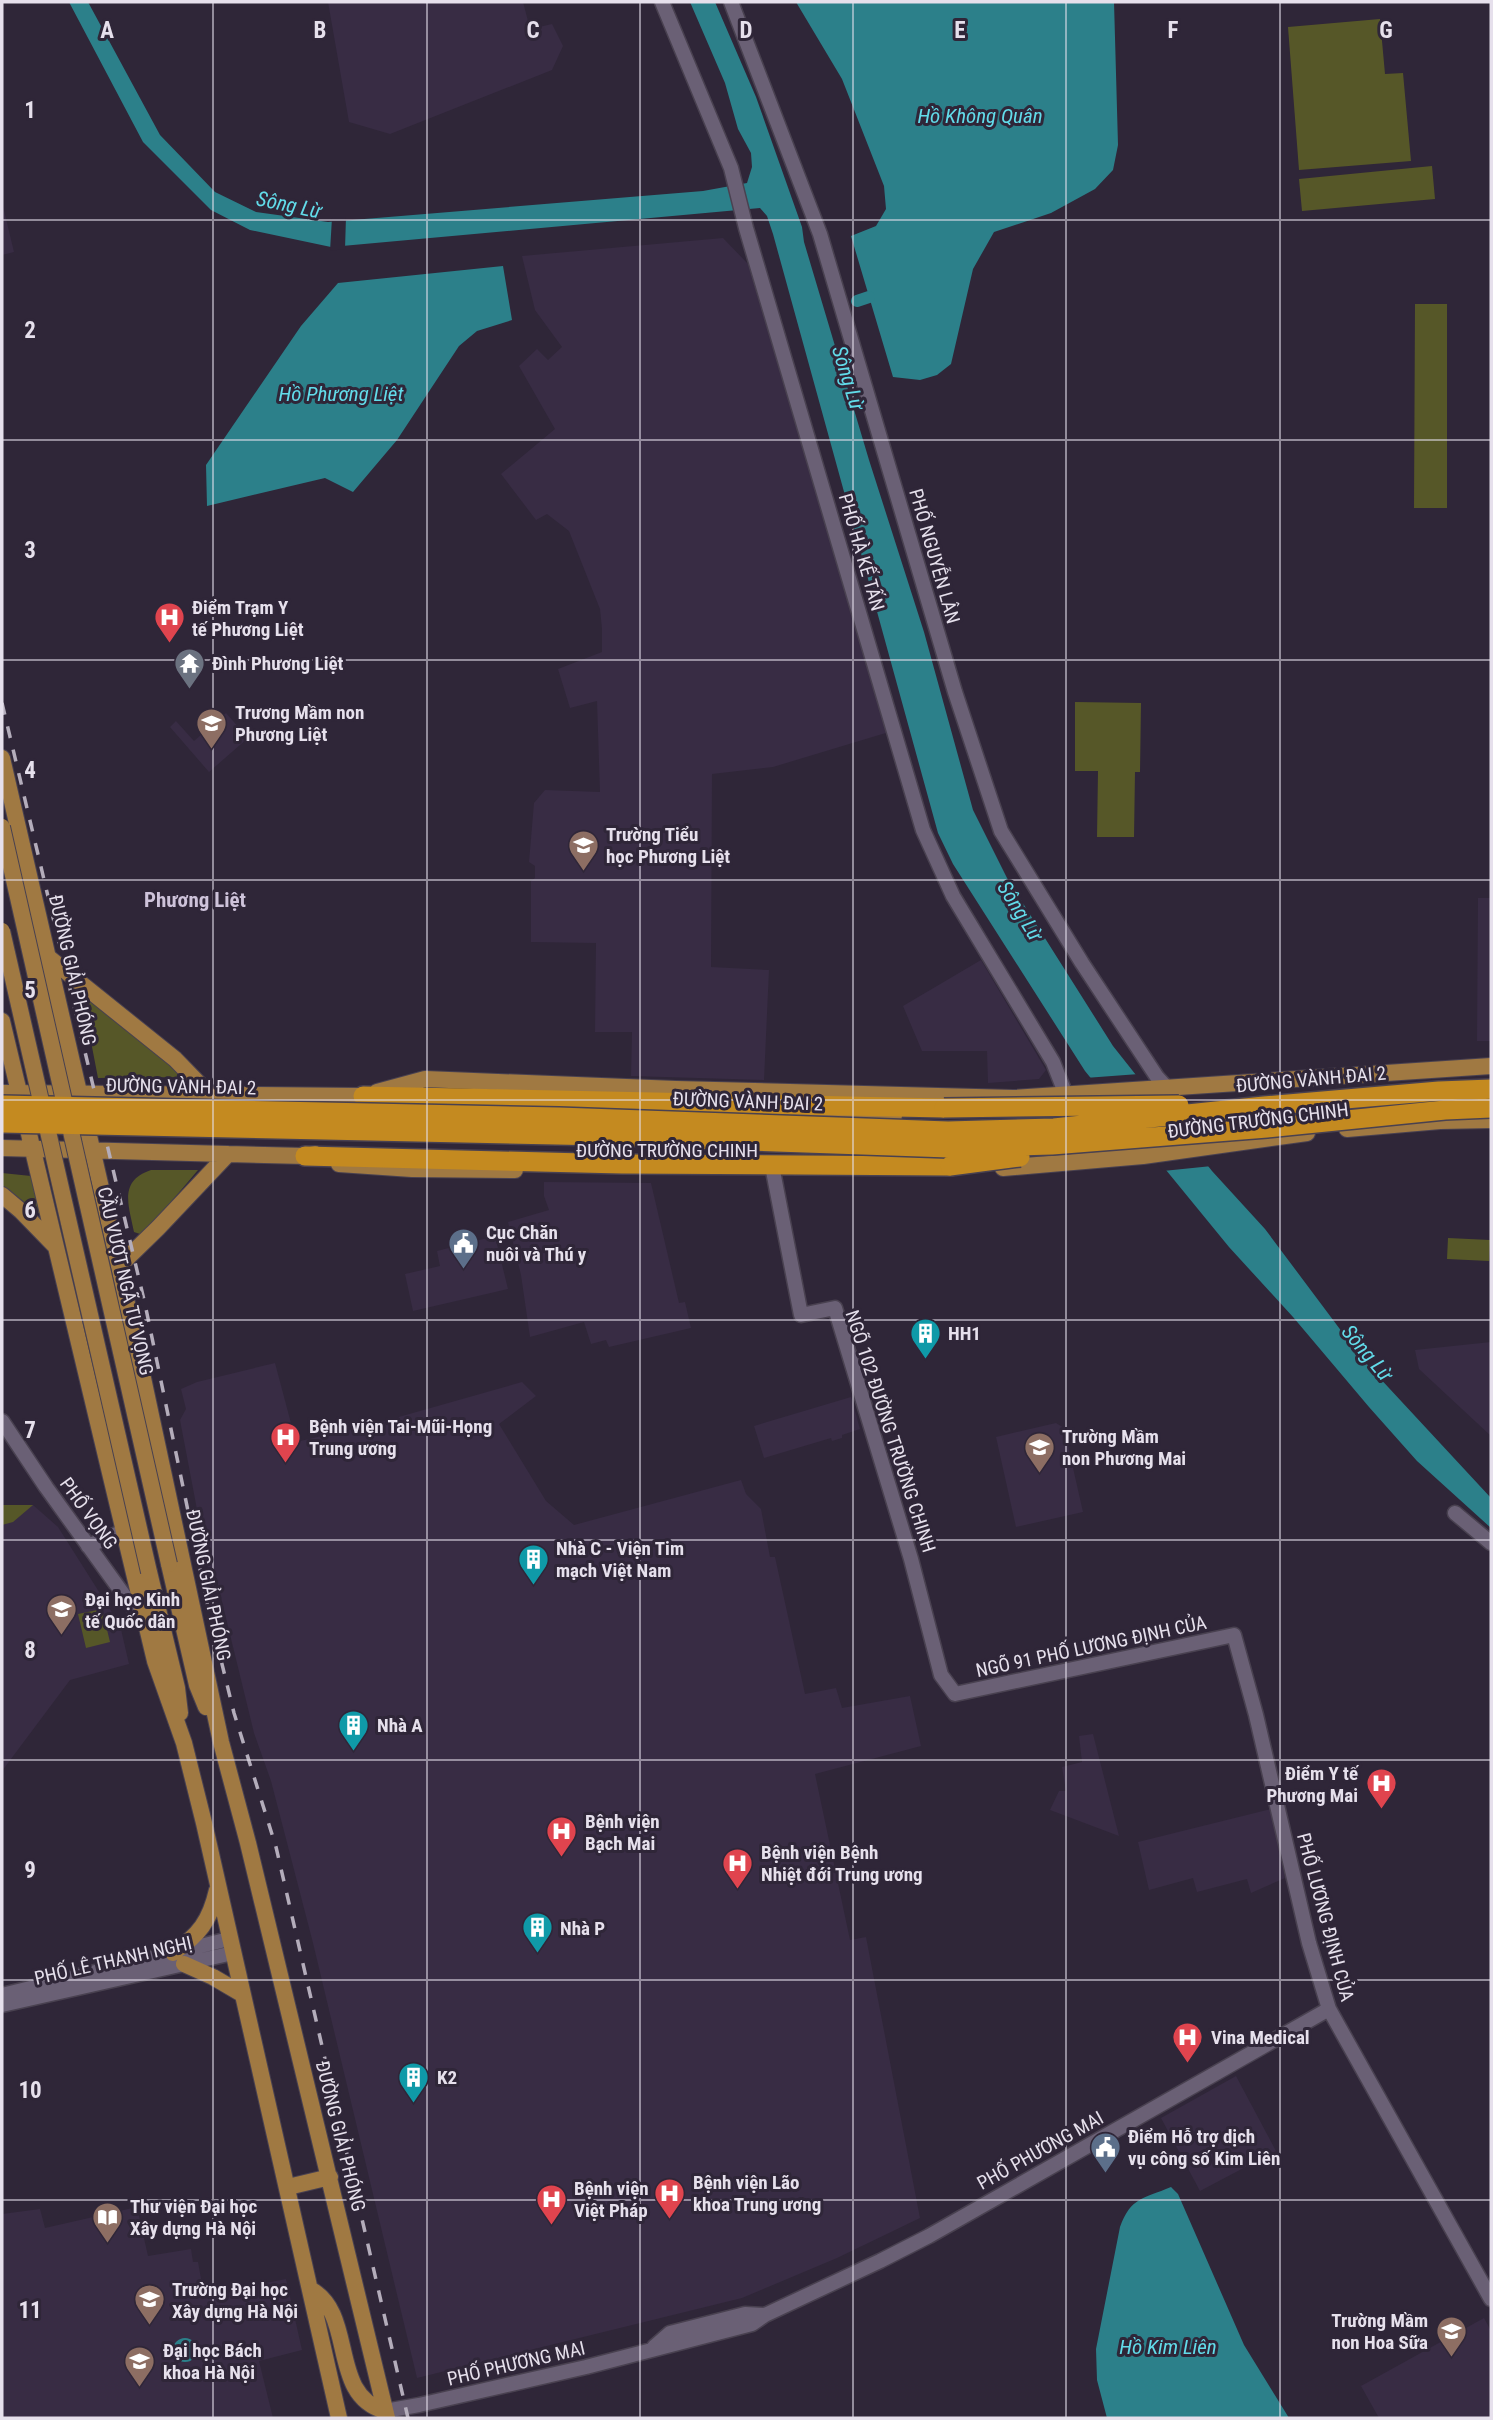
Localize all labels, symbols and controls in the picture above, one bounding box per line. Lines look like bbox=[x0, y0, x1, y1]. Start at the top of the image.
text: A bbox=[100, 17, 114, 44]
text: B bbox=[314, 17, 326, 44]
text: C bbox=[526, 17, 540, 44]
text: D bbox=[740, 17, 753, 44]
text: E bbox=[954, 17, 966, 44]
text: F bbox=[1168, 17, 1179, 44]
text: G bbox=[1379, 17, 1393, 44]
text: 1 bbox=[24, 97, 36, 124]
water label: Hồ Không Quân bbox=[917, 104, 1043, 128]
water label: Sông Lừ bbox=[254, 186, 325, 224]
text: 2 bbox=[24, 317, 36, 344]
water label: Sông Lừ bbox=[827, 343, 870, 415]
water label: Hồ Phương Liệt bbox=[279, 382, 404, 406]
street label: PHỐ NGUYỄN LÂN bbox=[904, 486, 966, 626]
street label: PHỐ HÀ KẾ TẤN bbox=[834, 491, 890, 613]
text: 3 bbox=[24, 537, 36, 564]
place label: Điểm Trạm Y tế Phương Liệt bbox=[192, 596, 304, 641]
hospital icon: Điểm Trạm Y tế Phương Liệt bbox=[152, 601, 186, 645]
temple icon: Đình Phương Liệt bbox=[172, 646, 206, 690]
place label: Đình Phương Liệt bbox=[212, 652, 344, 675]
place label: Trương Mầm non Phương Liệt bbox=[235, 701, 364, 746]
school or university icon: Trương Mầm non Phương Liệt bbox=[195, 706, 229, 750]
text: 4 bbox=[24, 757, 36, 784]
place label: Trường Tiểu học Phương Liệt bbox=[606, 823, 730, 868]
school or university icon: Trường Tiểu học Phương Liệt bbox=[566, 828, 600, 872]
water label: Sông Lừ bbox=[992, 877, 1049, 947]
district label: Phương Liệt bbox=[144, 888, 246, 912]
street label: ĐƯỜNG GIẢI PHÓNG bbox=[44, 892, 101, 1048]
text: 5 bbox=[24, 977, 36, 1004]
street label: ĐƯỜNG VÀNH ĐAI 2 bbox=[1235, 1061, 1387, 1098]
street label: ĐƯỜNG VÀNH ĐAI 2 bbox=[106, 1074, 256, 1099]
street label: ĐƯỜNG VÀNH ĐAI 2 bbox=[672, 1087, 824, 1116]
street label: ĐƯỜNG TRƯỜNG CHINH bbox=[1166, 1098, 1350, 1143]
street label: ĐƯỜNG TRƯỜNG CHINH bbox=[576, 1139, 758, 1162]
street label: CẦU VƯỢT NGÃ TƯ VỌNG bbox=[93, 1185, 158, 1378]
text: 6 bbox=[24, 1197, 36, 1224]
place label: Cục Chăn nuôi và Thú y bbox=[486, 1221, 587, 1266]
public building icon: Cục Chăn nuôi và Thú y bbox=[446, 1226, 480, 1270]
street label: NGÕ 102 ĐƯỜNG TRƯỜNG CHINH bbox=[840, 1307, 941, 1555]
building icon: HH1 bbox=[908, 1316, 942, 1360]
water label: Sông Lừ bbox=[1337, 1320, 1399, 1387]
place label: HH1 bbox=[948, 1322, 981, 1345]
place label: Bệnh viện Tai-Mũi-Họng Trung ương bbox=[309, 1415, 492, 1460]
text: 7 bbox=[24, 1417, 36, 1444]
hospital icon: Bệnh viện Tai-Mũi-Họng Trung ương bbox=[269, 1420, 303, 1464]
place label: Trường Mầm non Phương Mai bbox=[1062, 1425, 1186, 1470]
school or university icon: Trường Mầm non Phương Mai bbox=[1022, 1430, 1056, 1474]
street label: PHỐ VỌNG bbox=[55, 1472, 123, 1554]
street label: ĐƯỜNG GIẢI PHÓNG bbox=[181, 1507, 236, 1663]
place label: Nhà C - Viện Tim mạch Việt Nam bbox=[556, 1537, 684, 1582]
building icon: Nhà C - Viện Tim mạch Việt Nam bbox=[516, 1542, 550, 1586]
place label: Đại học Kinh tế Quốc dân bbox=[85, 1588, 180, 1633]
school or university icon: Đại học Kinh tế Quốc dân bbox=[45, 1593, 79, 1637]
street label: NGÕ 91 PHỐ LƯƠNG ĐỊNH CỦA bbox=[973, 1610, 1209, 1682]
text: 8 bbox=[24, 1637, 36, 1664]
building icon: Nhà A bbox=[337, 1708, 371, 1752]
place label: Nhà A bbox=[377, 1714, 423, 1737]
place label: Điểm Y tế Phương Mai bbox=[1266, 1762, 1360, 1807]
hospital icon: Điểm Y tế Phương Mai bbox=[1364, 1767, 1398, 1811]
place label: Bệnh viện Bạch Mai bbox=[585, 1810, 660, 1855]
hospital icon: Bệnh viện Bạch Mai bbox=[545, 1815, 579, 1859]
street label: PHỐ LƯƠNG ĐỊNH CỦA bbox=[1292, 1830, 1360, 2004]
place label: Bệnh viện Bệnh Nhiệt đới Trung ương bbox=[761, 1841, 923, 1886]
hospital icon: Bệnh viện Bệnh Nhiệt đới Trung ương bbox=[721, 1846, 755, 1890]
text: 9 bbox=[24, 1857, 36, 1884]
building icon: Nhà P bbox=[520, 1911, 554, 1955]
place label: Nhà P bbox=[560, 1917, 605, 1940]
street label: PHỐ LÊ THANH NGHỊ bbox=[32, 1930, 194, 1990]
hospital icon: Vina Medical bbox=[1171, 2020, 1205, 2064]
place label: Vina Medical bbox=[1211, 2026, 1310, 2049]
street label: ĐƯỜNG GIẢI PHÓNG bbox=[311, 2058, 370, 2214]
building icon: K2 bbox=[397, 2060, 431, 2104]
place label: K2 bbox=[437, 2066, 457, 2089]
text: 10 bbox=[18, 2077, 42, 2104]
street label: PHỐ PHƯƠNG MAI bbox=[973, 2105, 1107, 2195]
place label: Điểm Hỗ trợ dịch vụ công số Kim Liên bbox=[1128, 2125, 1280, 2170]
public building icon: Điểm Hỗ trợ dịch vụ công số Kim Liên bbox=[1088, 2130, 1122, 2174]
place label: Bệnh viện Lão khoa Trung ương bbox=[693, 2171, 821, 2216]
hospital icon: Bệnh viện Lão khoa Trung ương bbox=[653, 2176, 687, 2220]
place label: Bệnh viện Việt Pháp bbox=[574, 2177, 649, 2222]
hospital icon: Bệnh viện Việt Pháp bbox=[534, 2182, 568, 2226]
place label: Thư viện Đại học Xây dựng Hà Nội bbox=[130, 2195, 257, 2240]
library icon: Thư viện Đại học Xây dựng Hà Nội bbox=[90, 2200, 124, 2244]
place label: Trường Đại học Xây dựng Hà Nội bbox=[172, 2278, 298, 2323]
school or university icon: Trường Đại học Xây dựng Hà Nội bbox=[132, 2283, 166, 2327]
text: 11 bbox=[18, 2297, 42, 2324]
place label: Trường Mầm non Hoa Sữa bbox=[1331, 2309, 1428, 2354]
school or university icon: Trường Mầm non Hoa Sữa bbox=[1434, 2314, 1468, 2358]
street label: PHỐ PHƯƠNG MAI bbox=[445, 2335, 587, 2391]
water label: Hồ Kim Liên bbox=[1119, 2335, 1217, 2359]
place label: Đại học Bách khoa Hà Nội bbox=[163, 2339, 262, 2384]
school or university icon: Đại học Bách khoa Hà Nội bbox=[123, 2344, 157, 2388]

